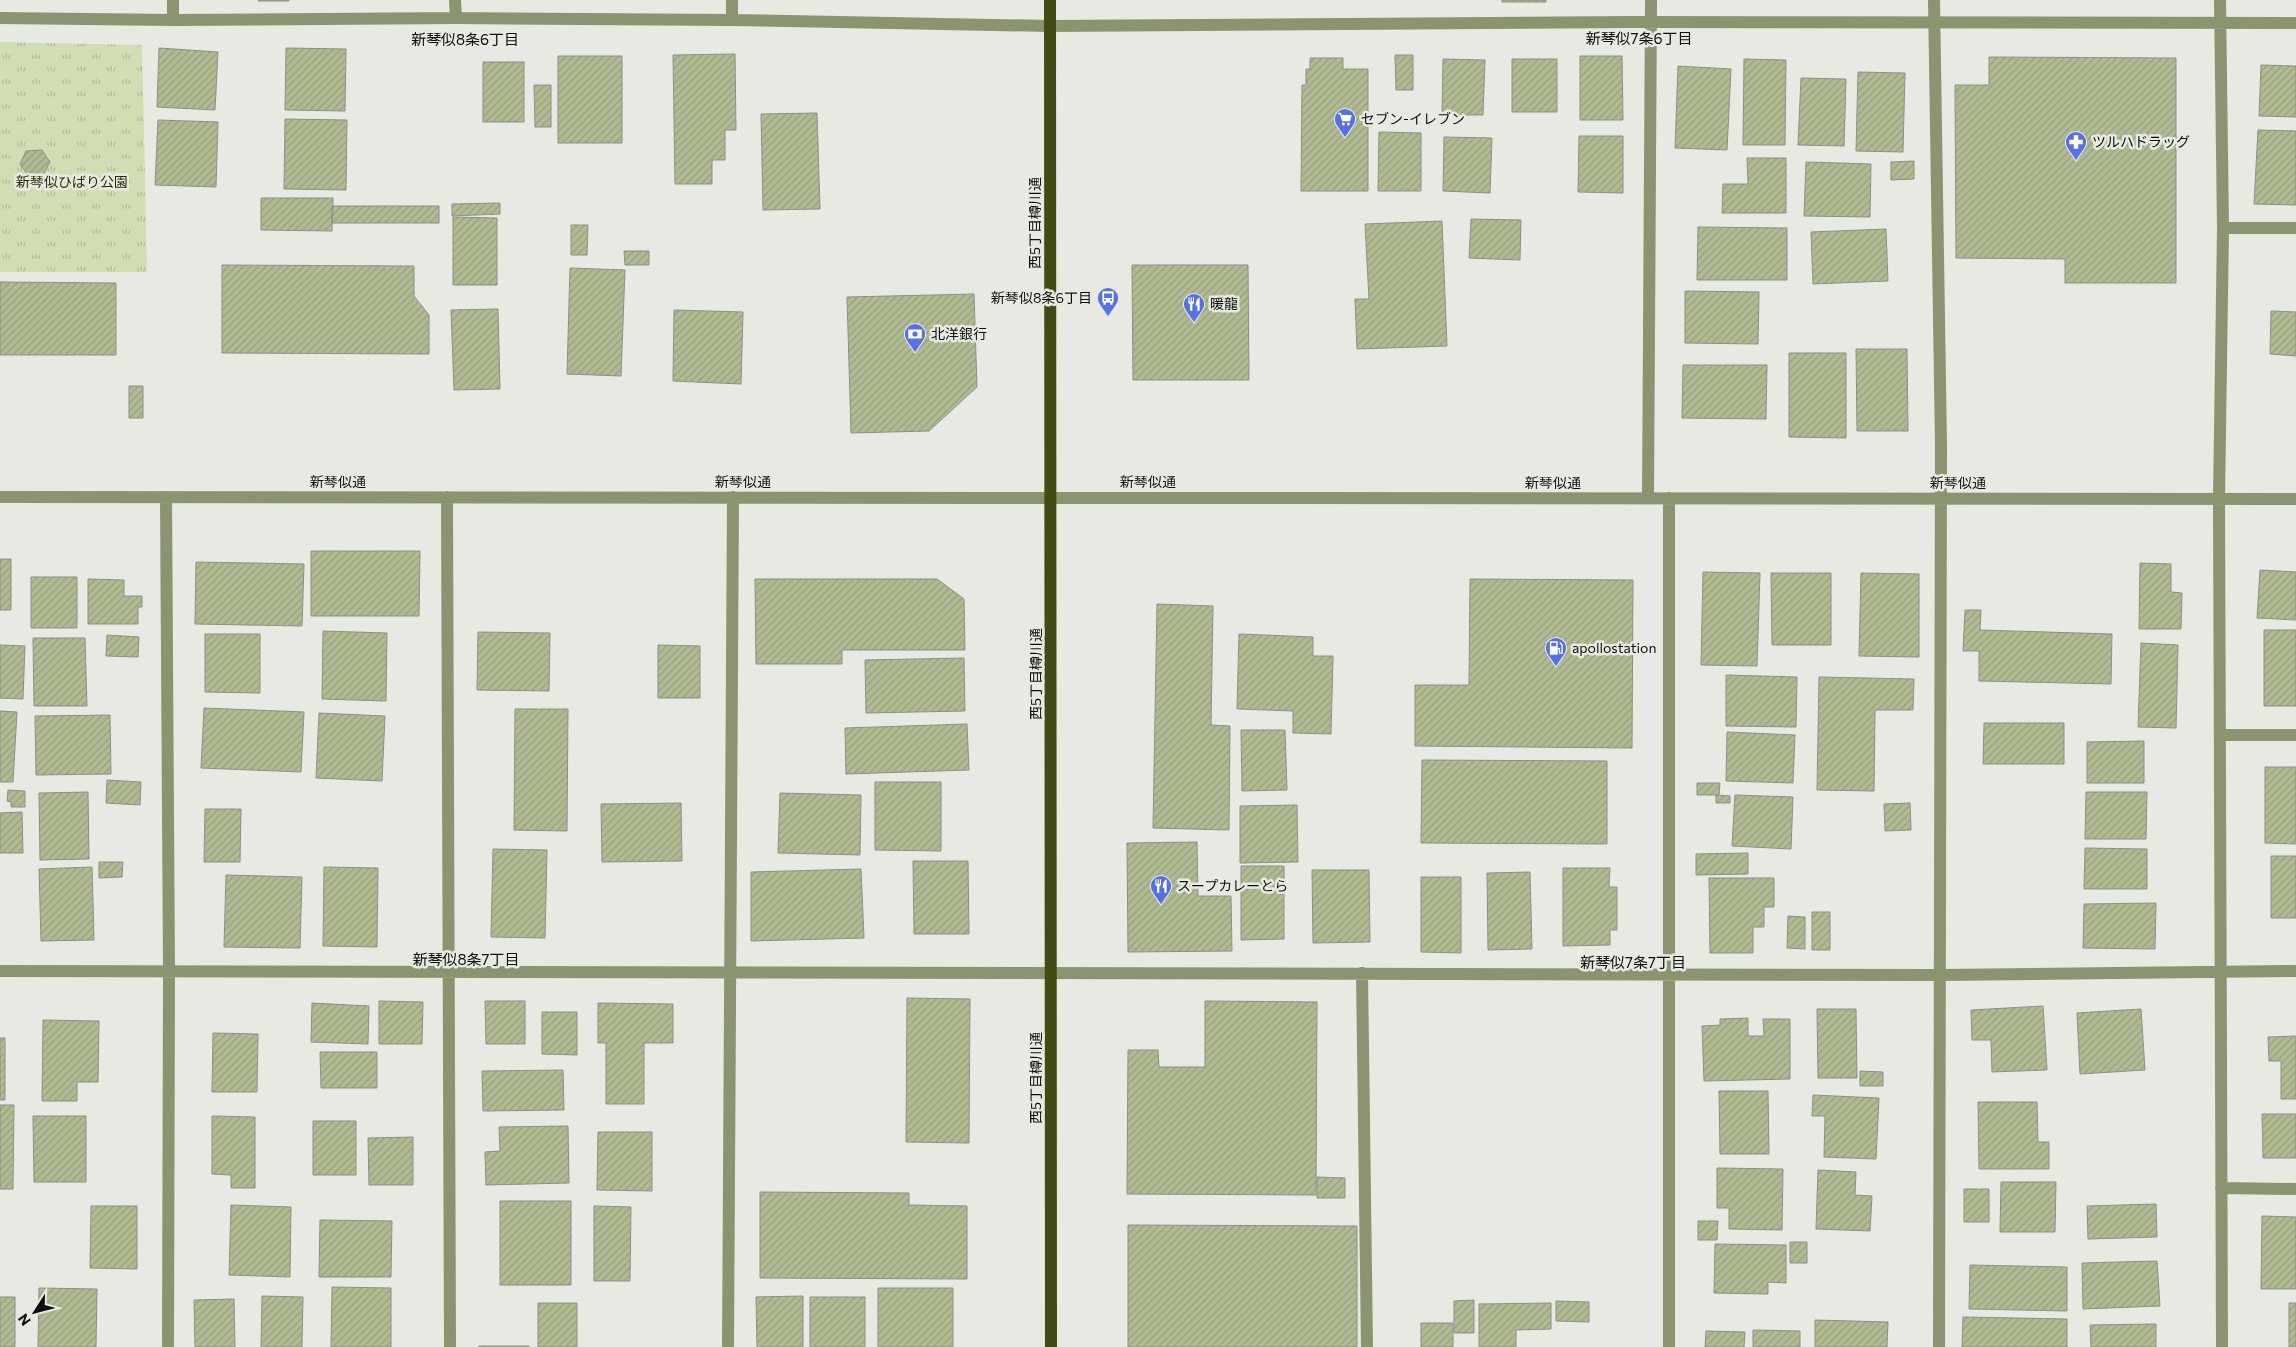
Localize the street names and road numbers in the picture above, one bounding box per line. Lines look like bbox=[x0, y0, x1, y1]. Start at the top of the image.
street label: 西5丁目樽川通 bbox=[1026, 177, 1043, 269]
street label: 新琴似通 bbox=[310, 473, 366, 490]
street label: 新琴似通 bbox=[715, 473, 771, 490]
street label: 新琴似通 bbox=[1120, 473, 1176, 490]
street label: 新琴似通 bbox=[1525, 474, 1581, 491]
street label: 新琴似通 bbox=[1930, 474, 1986, 491]
street label: 西5丁目樽川通 bbox=[1027, 628, 1044, 720]
street label: 西5丁目樽川通 bbox=[1027, 1032, 1044, 1124]

